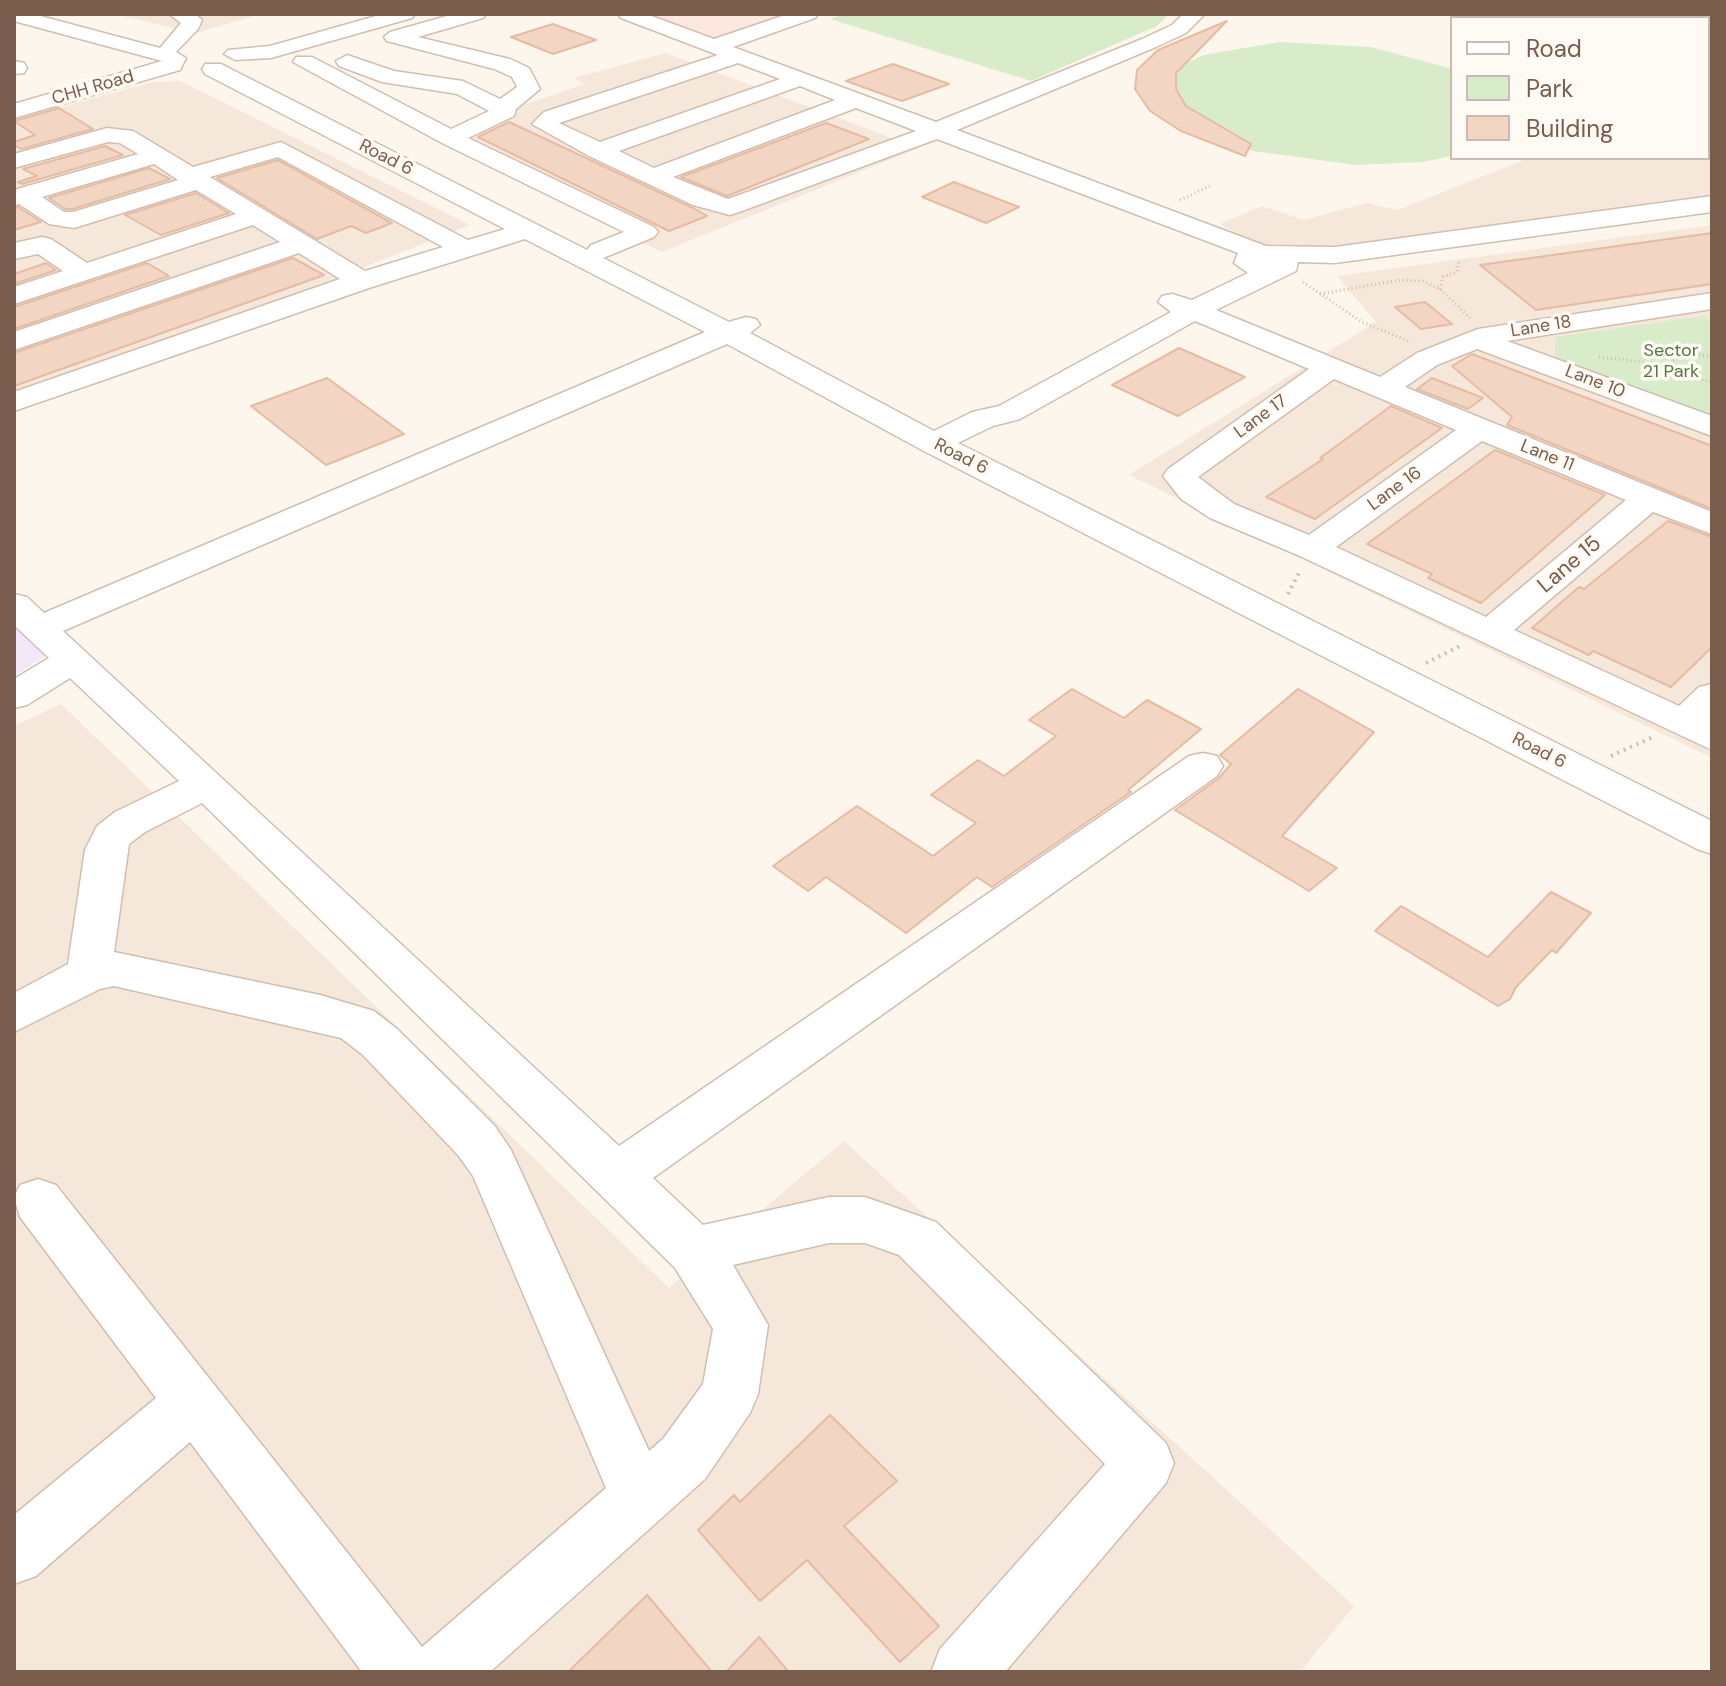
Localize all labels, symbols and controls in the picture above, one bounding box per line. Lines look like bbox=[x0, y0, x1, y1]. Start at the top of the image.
legend bbox=[1450, 16, 1710, 160]
text: Road bbox=[1526, 33, 1582, 64]
street label: CHH Road bbox=[50, 66, 136, 110]
text: Park bbox=[1526, 73, 1573, 104]
text: Building bbox=[1526, 113, 1613, 144]
street label: Road 6 bbox=[355, 135, 417, 181]
street label: Lane 18 bbox=[1509, 312, 1573, 342]
park label: Sector 21 Park bbox=[1643, 340, 1699, 382]
street label: Lane 10 bbox=[1562, 361, 1628, 403]
street label: Lane 17 bbox=[1230, 391, 1292, 443]
street label: Road 6 bbox=[930, 434, 992, 480]
street label: Lane 11 bbox=[1517, 436, 1577, 476]
street label: Lane 16 bbox=[1364, 462, 1426, 516]
street label: Lane 15 bbox=[1533, 531, 1607, 599]
street label: Road 6 bbox=[1508, 728, 1570, 774]

